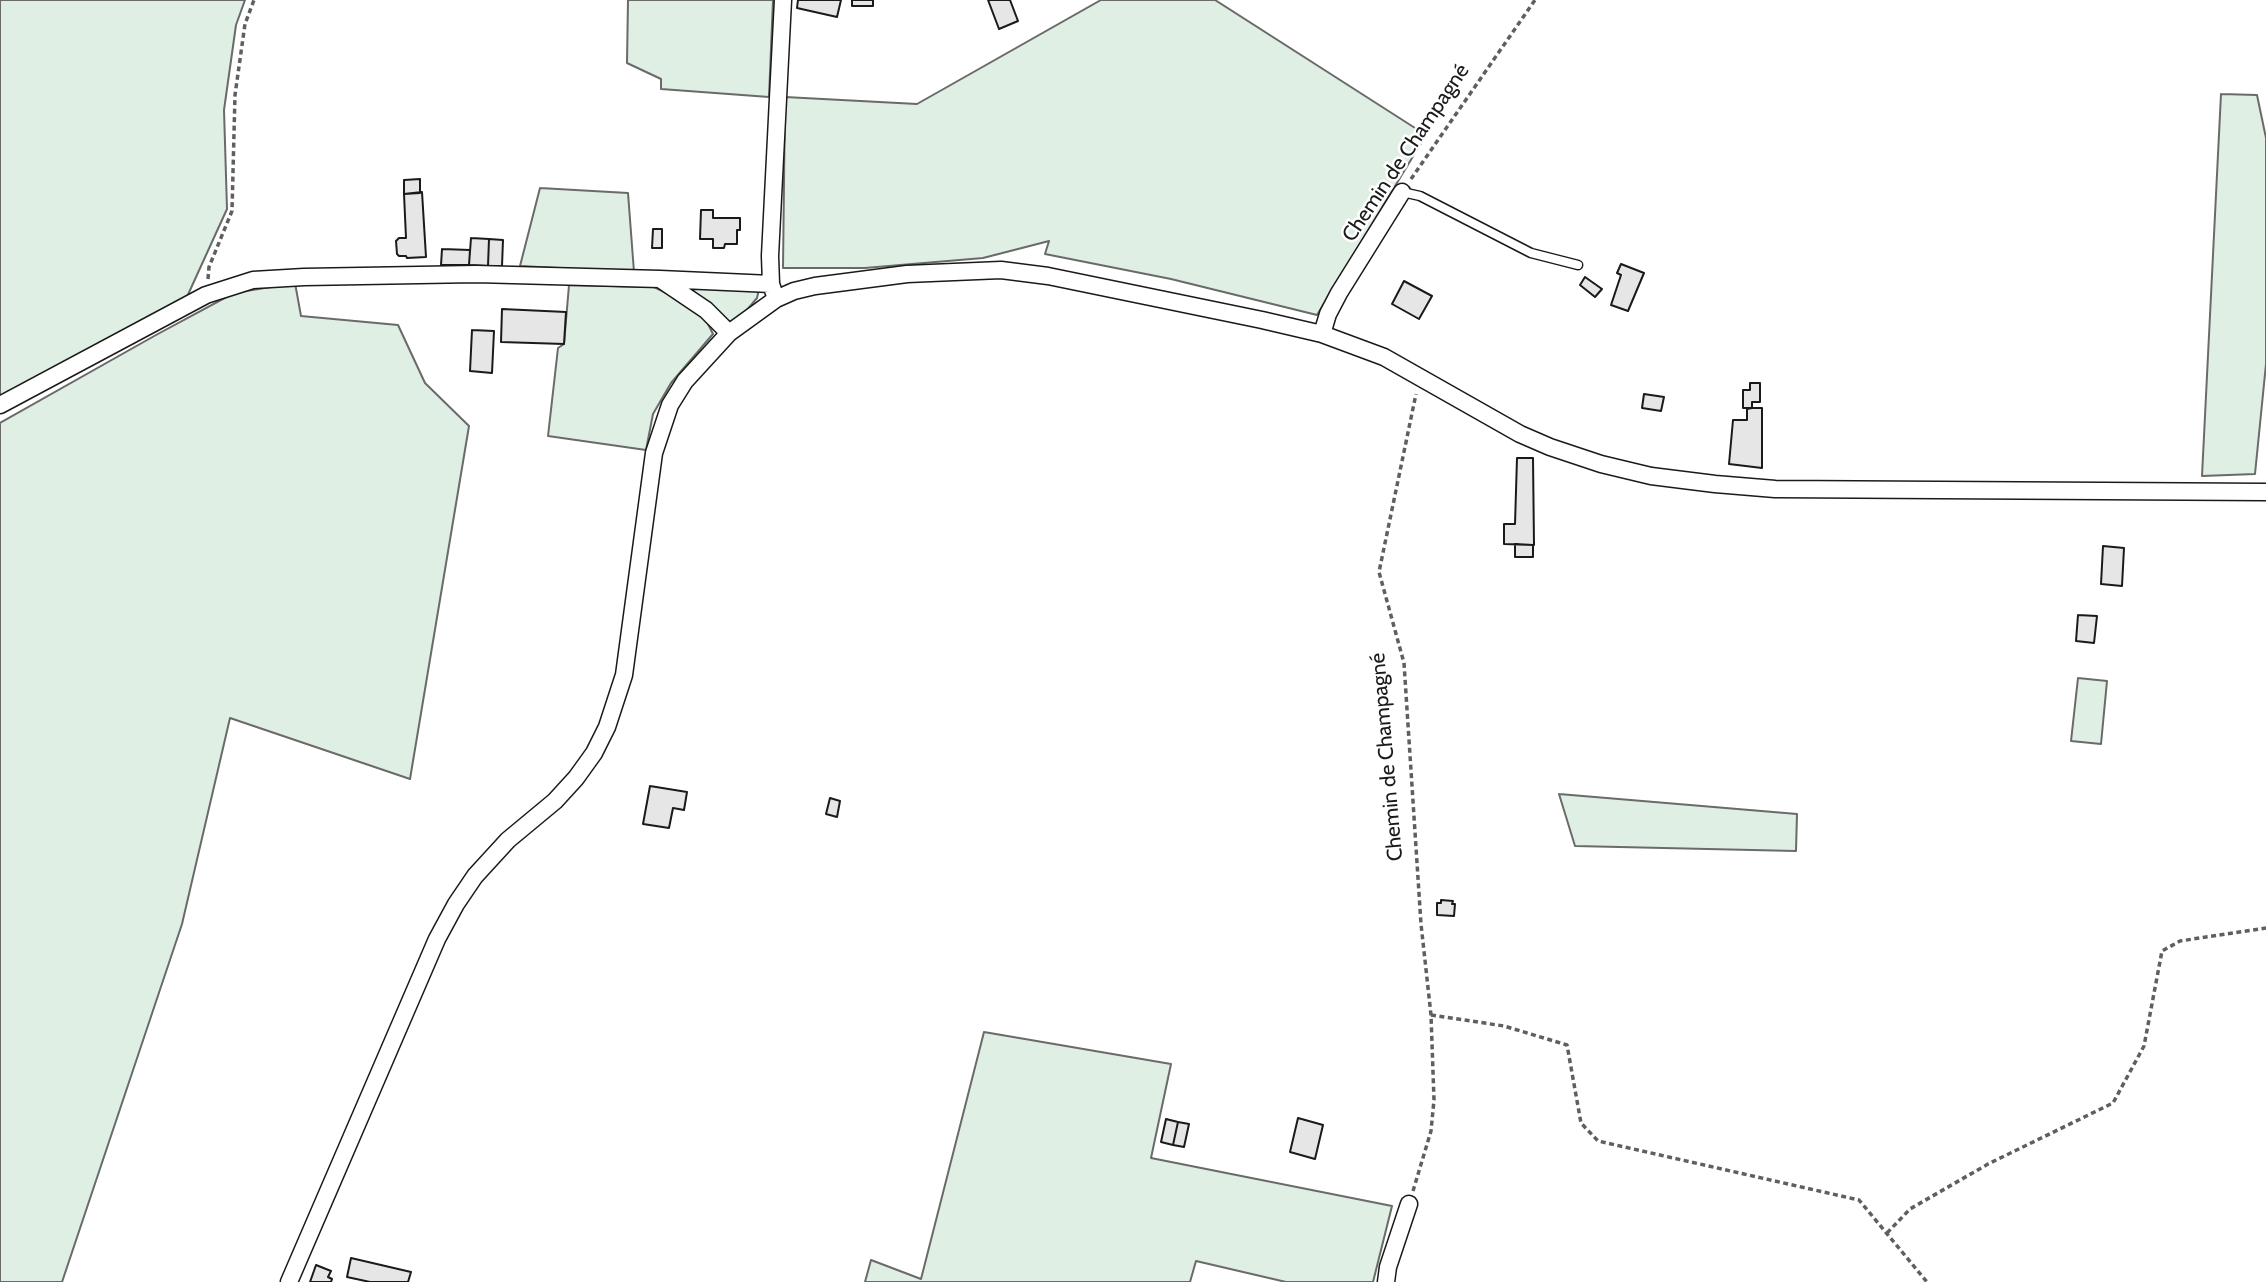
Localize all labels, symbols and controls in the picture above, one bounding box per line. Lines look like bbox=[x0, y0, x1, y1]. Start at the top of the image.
street label: Chemin de Champagné bbox=[1337, 59, 1475, 247]
street label: Chemin de Champagné bbox=[1365, 652, 1409, 862]

